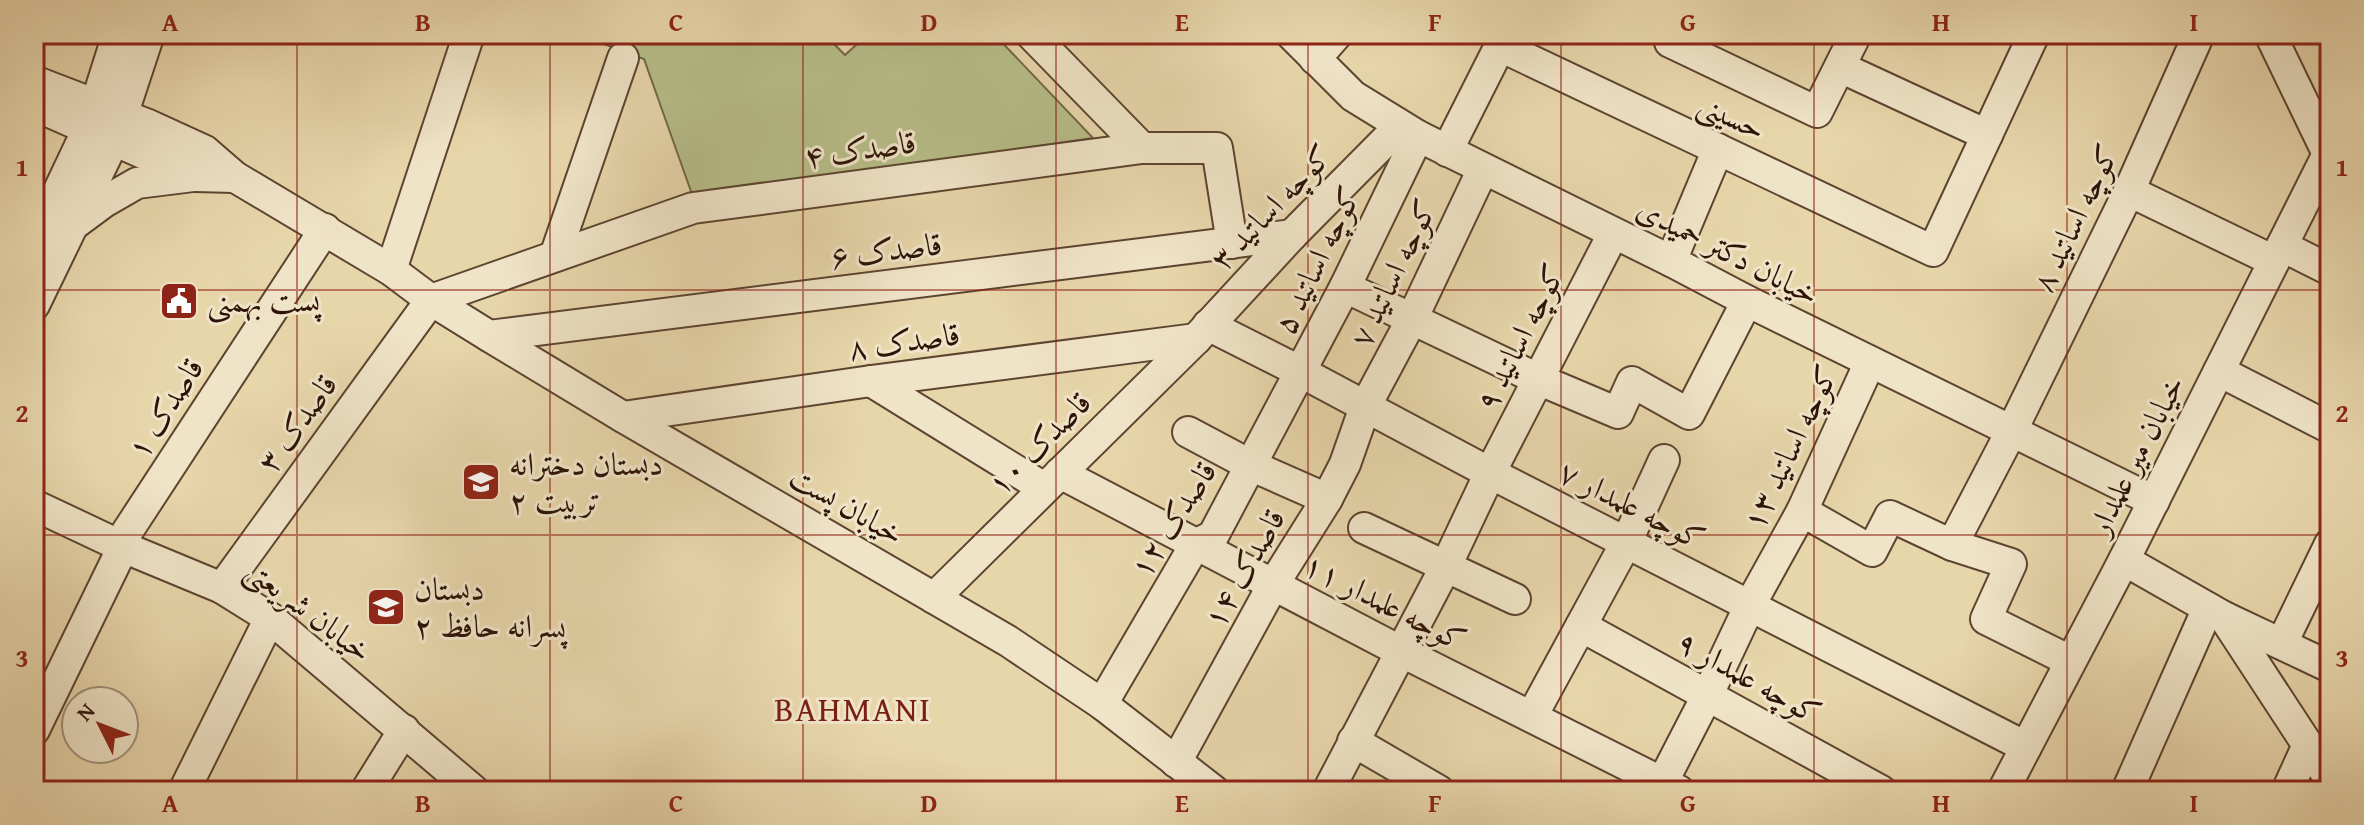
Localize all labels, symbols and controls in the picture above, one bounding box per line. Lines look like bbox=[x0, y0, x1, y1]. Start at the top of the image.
text: A bbox=[162, 2, 179, 41]
text: B bbox=[415, 2, 431, 41]
text: C bbox=[669, 2, 683, 41]
text: D bbox=[921, 2, 937, 41]
text: E bbox=[1175, 2, 1189, 41]
text: F bbox=[1428, 2, 1442, 41]
text: G bbox=[1680, 2, 1696, 41]
text: H bbox=[1932, 2, 1950, 41]
text: I bbox=[2190, 2, 2198, 41]
street label: حسینی bbox=[1690, 79, 1774, 152]
street label: قاصدک ۴ bbox=[801, 117, 919, 180]
street label: کوچه اساتید ۳ bbox=[1198, 133, 1343, 280]
street label: کوچه اساتید ۸ bbox=[2018, 136, 2131, 300]
text: 1 bbox=[15, 147, 29, 186]
text: 1 bbox=[2335, 147, 2349, 186]
street label: کوچه اساتید ۵ bbox=[1260, 178, 1373, 342]
street label: خیابان دکتر حمیدی bbox=[1629, 184, 1828, 317]
street label: کوچه اساتید ۷ bbox=[1336, 191, 1449, 355]
street label: قاصدک ۶ bbox=[827, 219, 944, 280]
street label: کوچه اساتید ۹ bbox=[1462, 255, 1577, 419]
place label: پست بهمنی bbox=[207, 277, 322, 324]
public building icon: پست بهمنی bbox=[158, 280, 200, 322]
street label: قاصدک ۸ bbox=[845, 309, 963, 372]
street label: قاصدک ۱ bbox=[114, 348, 215, 468]
street label: کوچه اساتید ۱۳ bbox=[1729, 356, 1850, 537]
street label: قاصدک ۳ bbox=[245, 364, 349, 482]
street label: خیابان میر علمدار bbox=[2074, 366, 2196, 546]
street label: قاصدک ۱۰ bbox=[976, 380, 1102, 506]
text: 2 bbox=[15, 393, 29, 432]
text: 2 bbox=[2335, 393, 2349, 432]
place label: دبستان دخترانه تربیت ۲ bbox=[509, 440, 663, 524]
street label: کوچه علمدار ۷ bbox=[1551, 448, 1714, 562]
street label: قاصدک ۱۲ bbox=[1117, 451, 1228, 586]
street label: خیابان پست bbox=[781, 453, 914, 556]
school or university icon: دبستان دخترانه تربیت ۲ bbox=[460, 461, 502, 503]
street label: قاصدک ۱۴ bbox=[1190, 499, 1297, 636]
street label: کوچه علمدار ۱۱ bbox=[1295, 540, 1475, 663]
street label: خیابان شریعتی bbox=[236, 546, 383, 673]
place label: دبستان پسرانه حافظ ۲ bbox=[414, 565, 568, 650]
school or university icon: دبستان پسرانه حافظ ۲ bbox=[365, 586, 407, 628]
street label: کوچه علمدار ۹ bbox=[1668, 618, 1830, 736]
text: 3 bbox=[15, 638, 29, 677]
text: 3 bbox=[2335, 638, 2349, 677]
district label: BAHMANI bbox=[774, 684, 932, 733]
north arrow bbox=[60, 685, 140, 765]
text: N bbox=[68, 695, 102, 728]
text: A bbox=[162, 783, 179, 822]
text: B bbox=[415, 783, 431, 822]
text: C bbox=[669, 783, 683, 822]
text: D bbox=[921, 783, 937, 822]
text: E bbox=[1175, 783, 1189, 822]
text: F bbox=[1428, 783, 1442, 822]
text: G bbox=[1680, 783, 1696, 822]
text: H bbox=[1932, 783, 1950, 822]
text: I bbox=[2190, 783, 2198, 822]

